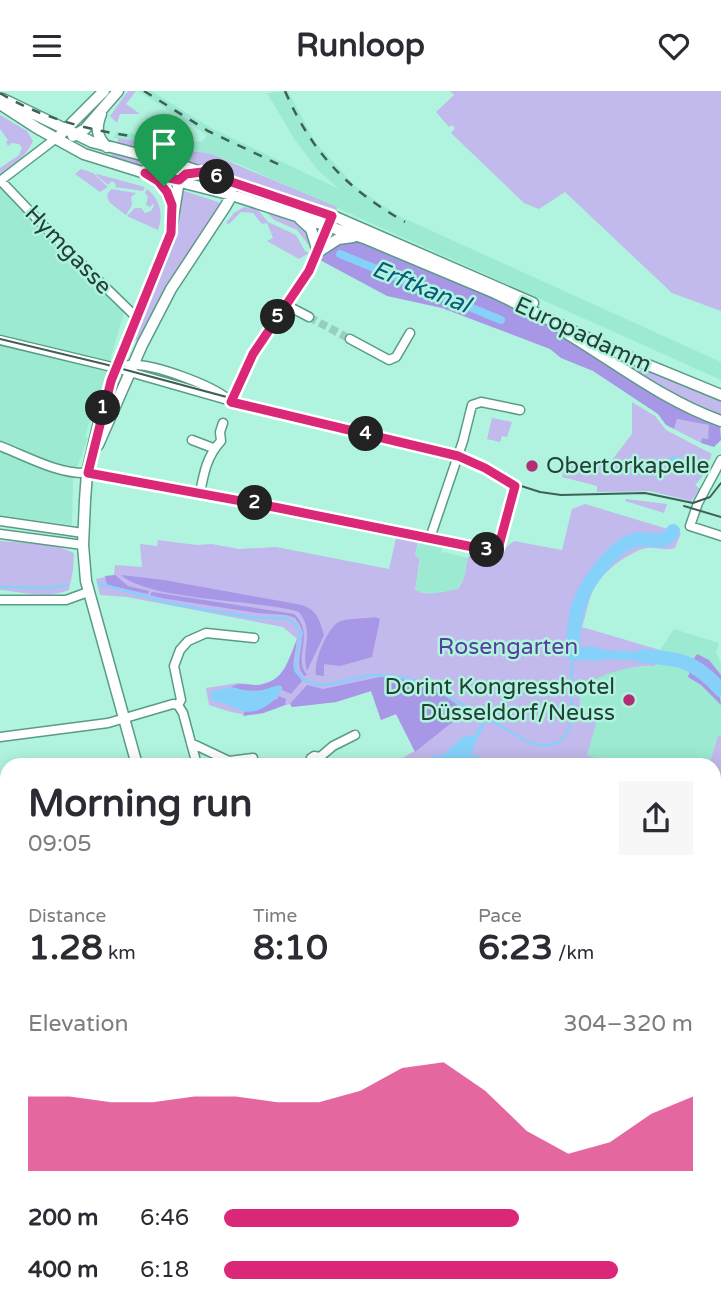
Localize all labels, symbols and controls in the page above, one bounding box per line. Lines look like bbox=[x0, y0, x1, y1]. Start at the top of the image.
icon: menu bbox=[28, 27, 66, 65]
text: Runloop bbox=[296, 27, 425, 65]
icon: heart bbox=[655, 27, 693, 65]
pin bbox=[134, 114, 194, 186]
icon: arrive bbox=[145, 125, 183, 163]
pin: 6 bbox=[200, 159, 234, 195]
text: 6 bbox=[211, 165, 222, 187]
street label: Hymgasse bbox=[19, 200, 117, 300]
water label: Erftkanal bbox=[368, 254, 477, 321]
street label: Europadamm bbox=[510, 291, 656, 379]
pin: 5 bbox=[260, 299, 296, 335]
text: 5 bbox=[272, 305, 283, 327]
pin: 1 bbox=[86, 391, 120, 425]
text: 1 bbox=[97, 396, 108, 418]
pin: 4 bbox=[348, 417, 384, 451]
text: 4 bbox=[360, 422, 371, 444]
place label: Obertorkapelle bbox=[546, 452, 709, 480]
marker: Obertorkapelle bbox=[524, 458, 540, 474]
pin: 2 bbox=[238, 485, 272, 521]
text: 2 bbox=[249, 491, 260, 513]
pin: 3 bbox=[470, 533, 504, 567]
text: 3 bbox=[481, 538, 492, 560]
park label: Rosengarten bbox=[438, 633, 578, 661]
place label: Dorint Kongresshotel Düsseldorf/Neuss bbox=[384, 673, 615, 727]
marker: Dorint Kongresshotel Düsseldorf/Neuss bbox=[621, 692, 637, 708]
text: Morning run bbox=[28, 781, 252, 827]
button: share bbox=[619, 781, 693, 855]
text: 09:05 bbox=[28, 830, 92, 858]
text: Distance bbox=[28, 905, 106, 927]
text: Time bbox=[253, 905, 297, 927]
text: Pace bbox=[478, 905, 522, 927]
text: 1.28 bbox=[28, 927, 103, 969]
text: 8:10 bbox=[253, 927, 328, 969]
text: 6:23 bbox=[478, 927, 553, 969]
text: km bbox=[103, 942, 136, 964]
text: /km bbox=[553, 942, 594, 964]
text: Elevation bbox=[28, 1010, 129, 1038]
text: 304–320 m bbox=[563, 1010, 693, 1038]
text: 200 m bbox=[28, 1204, 98, 1232]
text: 6:46 bbox=[140, 1204, 189, 1232]
text: 400 m bbox=[28, 1256, 98, 1284]
text: 6:18 bbox=[140, 1256, 189, 1284]

